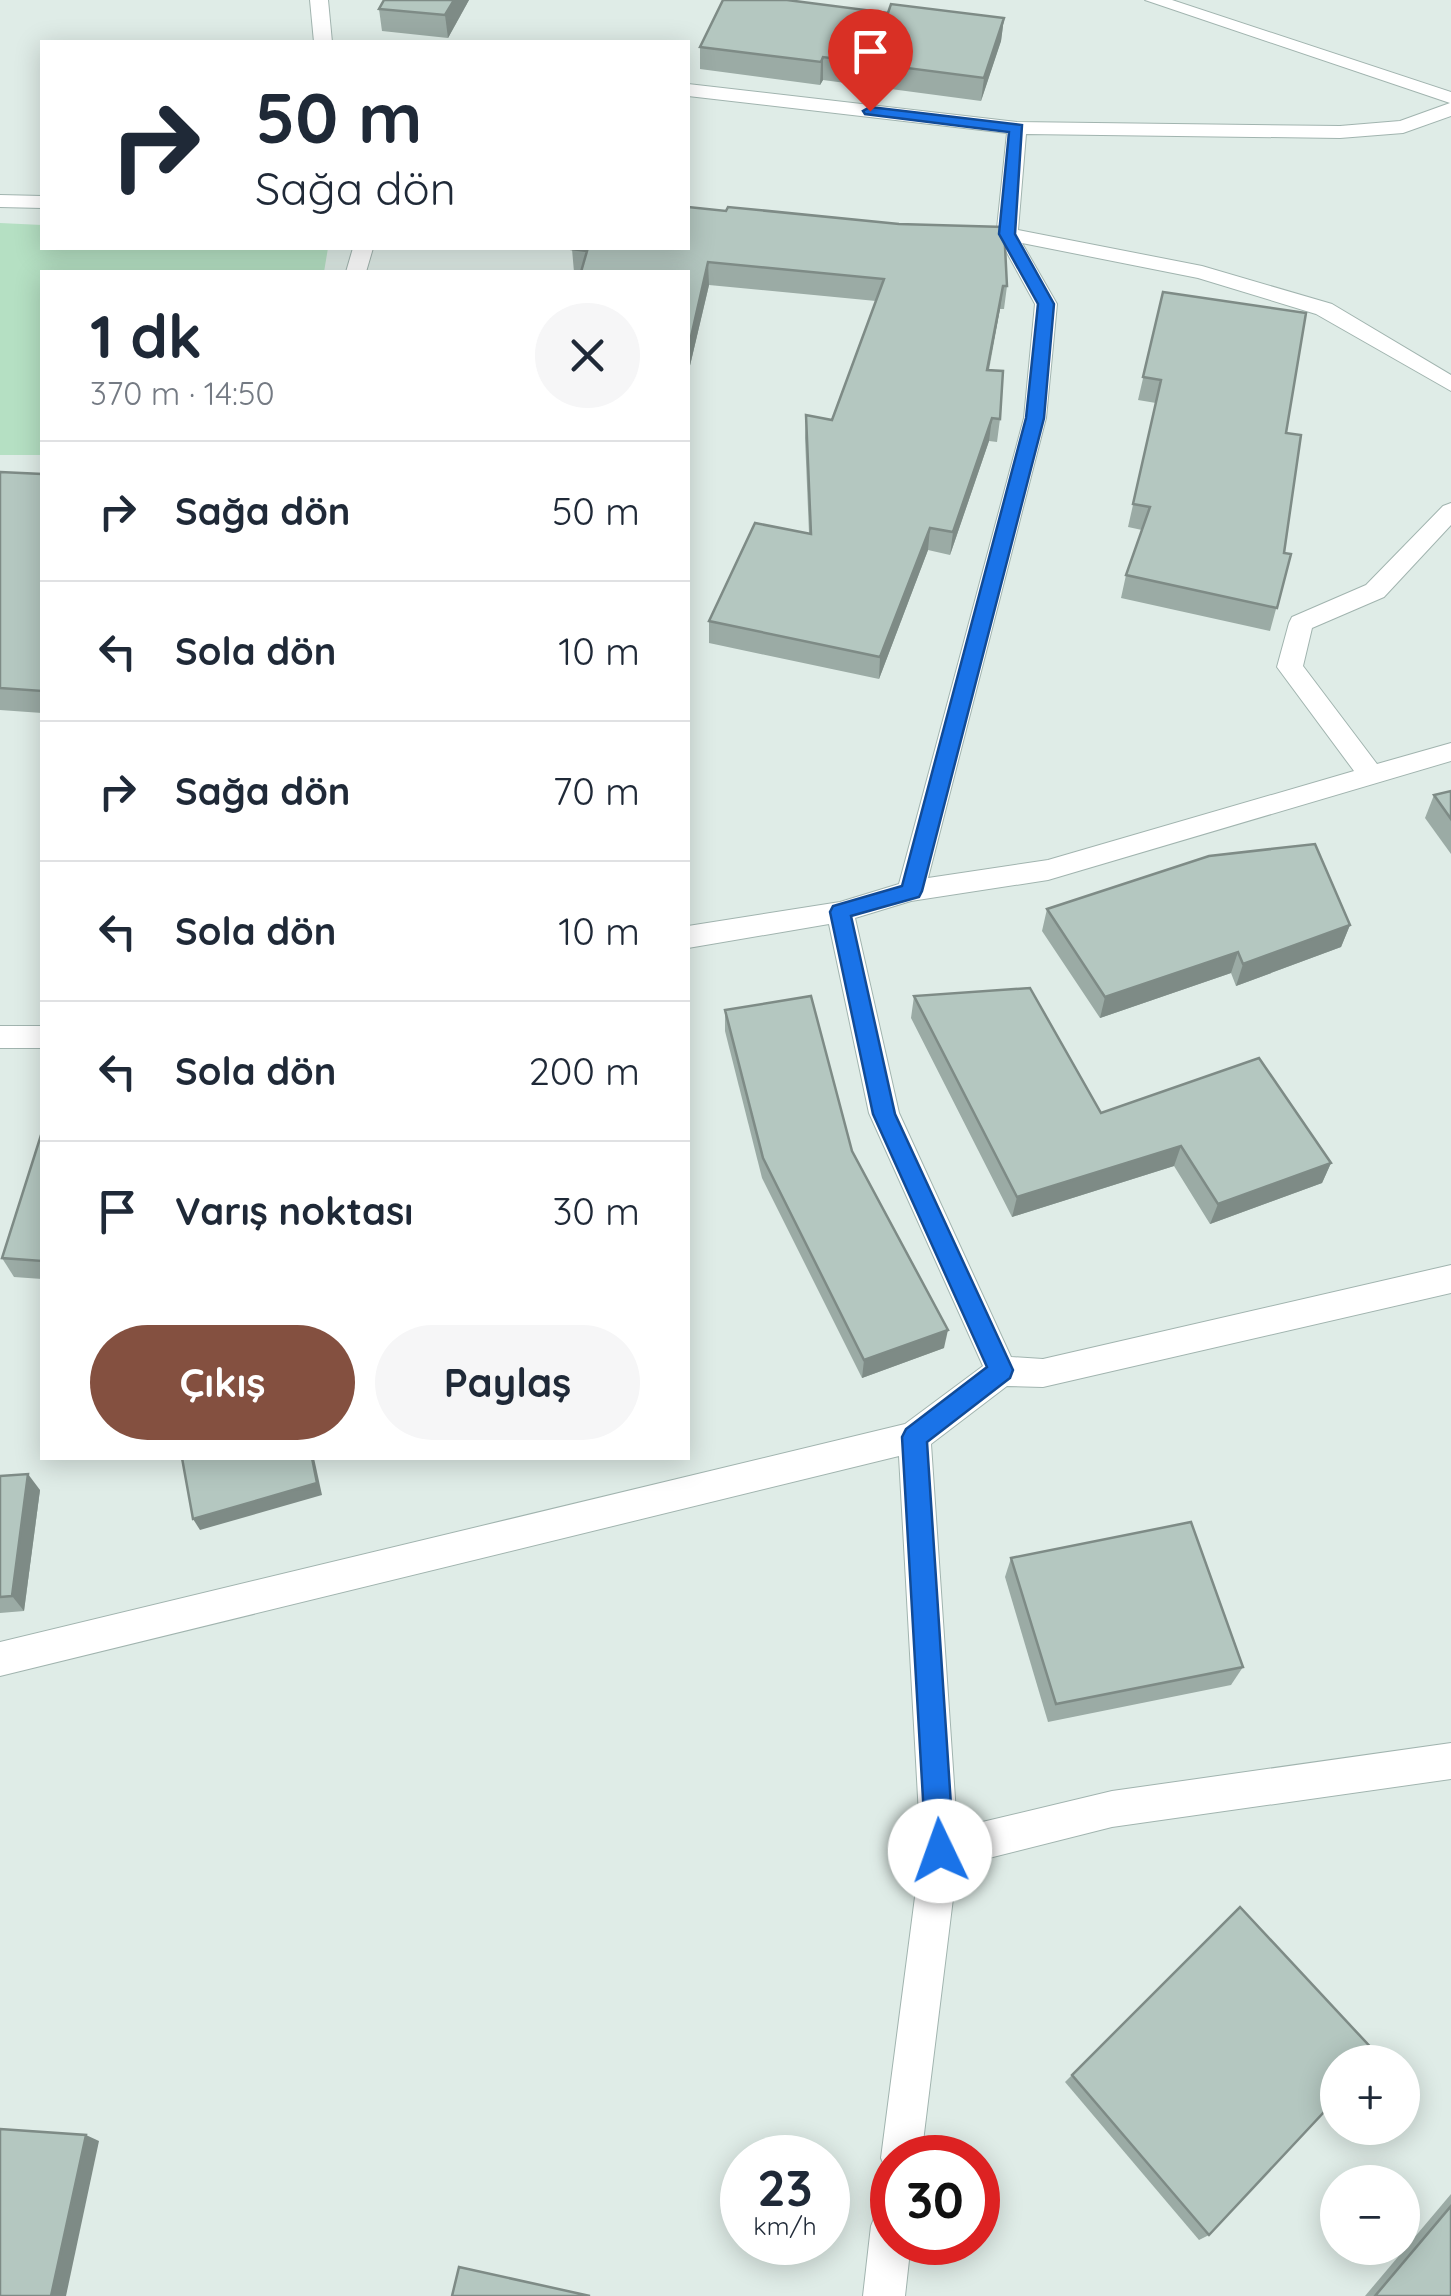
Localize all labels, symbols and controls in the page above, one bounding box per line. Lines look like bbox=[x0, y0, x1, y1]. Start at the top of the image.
pin bbox=[828, 9, 913, 112]
icon: arrive bbox=[843, 24, 898, 79]
text: 50 m bbox=[255, 73, 422, 161]
icon: right bbox=[90, 80, 220, 210]
text: Sağa dön bbox=[255, 160, 456, 216]
text: 1 dk bbox=[90, 298, 202, 373]
button: close bbox=[535, 303, 640, 408]
text: 370 m · 14:50 bbox=[90, 373, 275, 413]
icon: right bbox=[90, 484, 145, 539]
text: Sağa dön bbox=[175, 487, 351, 535]
text: 50 m bbox=[552, 487, 640, 535]
icon: left bbox=[90, 624, 145, 679]
text: Sola dön bbox=[175, 627, 336, 675]
text: 10 m bbox=[558, 627, 640, 675]
icon: right bbox=[90, 764, 145, 819]
text: Sağa dön bbox=[175, 767, 351, 815]
text: 70 m bbox=[553, 767, 640, 815]
icon: left bbox=[90, 904, 145, 959]
text: Sola dön bbox=[175, 907, 336, 955]
text: 10 m bbox=[558, 907, 640, 955]
icon: left bbox=[90, 1044, 145, 1099]
text: Sola dön bbox=[175, 1047, 336, 1095]
text: 200 m bbox=[529, 1047, 640, 1095]
icon: arrive bbox=[90, 1184, 145, 1239]
text: Varış noktası bbox=[175, 1187, 413, 1235]
text: 30 m bbox=[552, 1187, 640, 1235]
button: Çıkış bbox=[90, 1325, 355, 1440]
button: Paylaş bbox=[375, 1325, 640, 1440]
position arrow bbox=[888, 1799, 992, 1903]
map controls bbox=[1320, 2045, 1420, 2265]
button: + bbox=[1320, 2045, 1420, 2145]
speed limit sign: 30 bbox=[870, 2135, 1000, 2265]
text: 23 bbox=[757, 2156, 813, 2219]
button: − bbox=[1320, 2165, 1420, 2265]
text: km/h bbox=[753, 2210, 817, 2241]

